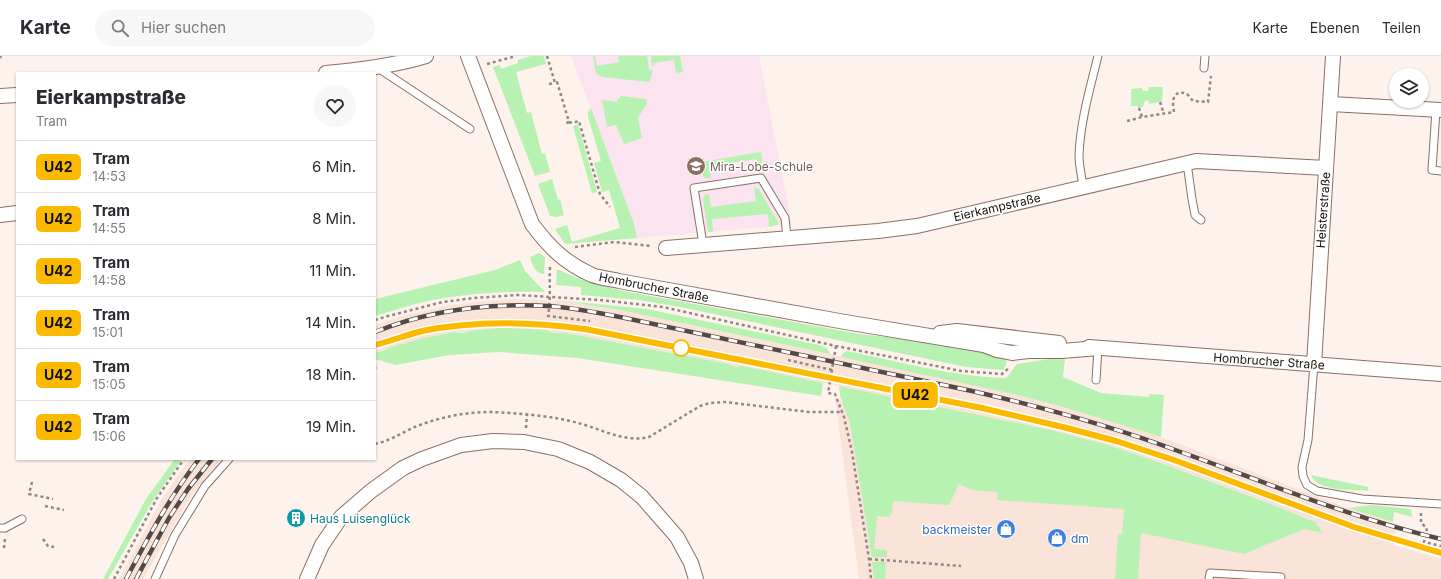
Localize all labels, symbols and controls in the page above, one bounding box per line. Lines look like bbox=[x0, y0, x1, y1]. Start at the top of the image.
search box bbox=[95, 10, 375, 46]
text: Karte bbox=[20, 16, 71, 39]
icon: search bbox=[109, 17, 131, 39]
text: Hier suchen bbox=[141, 18, 226, 37]
text: Karte bbox=[1252, 19, 1288, 36]
text: Ebenen bbox=[1310, 19, 1360, 36]
text: Teilen bbox=[1382, 19, 1421, 36]
map controls bbox=[1389, 68, 1429, 108]
button: layers bbox=[1389, 68, 1429, 108]
button: heart bbox=[314, 85, 356, 127]
text: Eierkampstraße bbox=[36, 86, 186, 109]
text: Tram bbox=[36, 113, 67, 129]
text: Tram bbox=[93, 149, 130, 168]
school or university icon: Mira-Lobe-Schule bbox=[685, 155, 707, 177]
text: 6 Min. bbox=[312, 157, 356, 176]
text: U42 bbox=[44, 158, 73, 175]
place label: Mira-Lobe-Schule bbox=[710, 159, 813, 174]
text: 14:53 bbox=[93, 168, 126, 184]
street label: Heisterstraße bbox=[1313, 171, 1333, 249]
street label: Eierkampstraße bbox=[952, 190, 1042, 224]
text: Tram bbox=[93, 201, 130, 220]
text: 8 Min. bbox=[312, 209, 356, 228]
text: U42 bbox=[44, 210, 73, 227]
text: 14:55 bbox=[93, 220, 126, 236]
text: Tram bbox=[93, 253, 130, 272]
text: 11 Min. bbox=[309, 261, 356, 280]
text: U42 bbox=[44, 262, 73, 279]
street label: Hombrucher Straße bbox=[598, 269, 710, 305]
text: 14:58 bbox=[93, 272, 126, 288]
text: Tram bbox=[93, 305, 130, 324]
text: 14 Min. bbox=[306, 313, 356, 332]
text: U42 bbox=[44, 314, 73, 331]
text: 15:01 bbox=[93, 324, 123, 340]
unlabelled marker bbox=[672, 339, 690, 357]
street label: Hombrucher Straße bbox=[1213, 350, 1325, 372]
text: Tram bbox=[93, 357, 130, 376]
text: 18 Min. bbox=[306, 365, 356, 384]
text: U42 bbox=[44, 366, 73, 383]
text: 15:05 bbox=[93, 376, 126, 392]
line badge: U42 bbox=[892, 382, 938, 408]
text: U42 bbox=[901, 386, 929, 403]
text: Tram bbox=[93, 409, 130, 428]
text: 19 Min. bbox=[306, 417, 356, 436]
text: U42 bbox=[44, 418, 73, 435]
text: 15:06 bbox=[93, 428, 126, 444]
building icon: Haus Luisenglück bbox=[285, 507, 307, 529]
place label: Haus Luisenglück bbox=[310, 511, 411, 526]
shop icon: backmeister bbox=[995, 518, 1017, 540]
place label: backmeister bbox=[922, 522, 992, 537]
shop icon: dm bbox=[1046, 527, 1068, 549]
place label: dm bbox=[1071, 531, 1089, 546]

